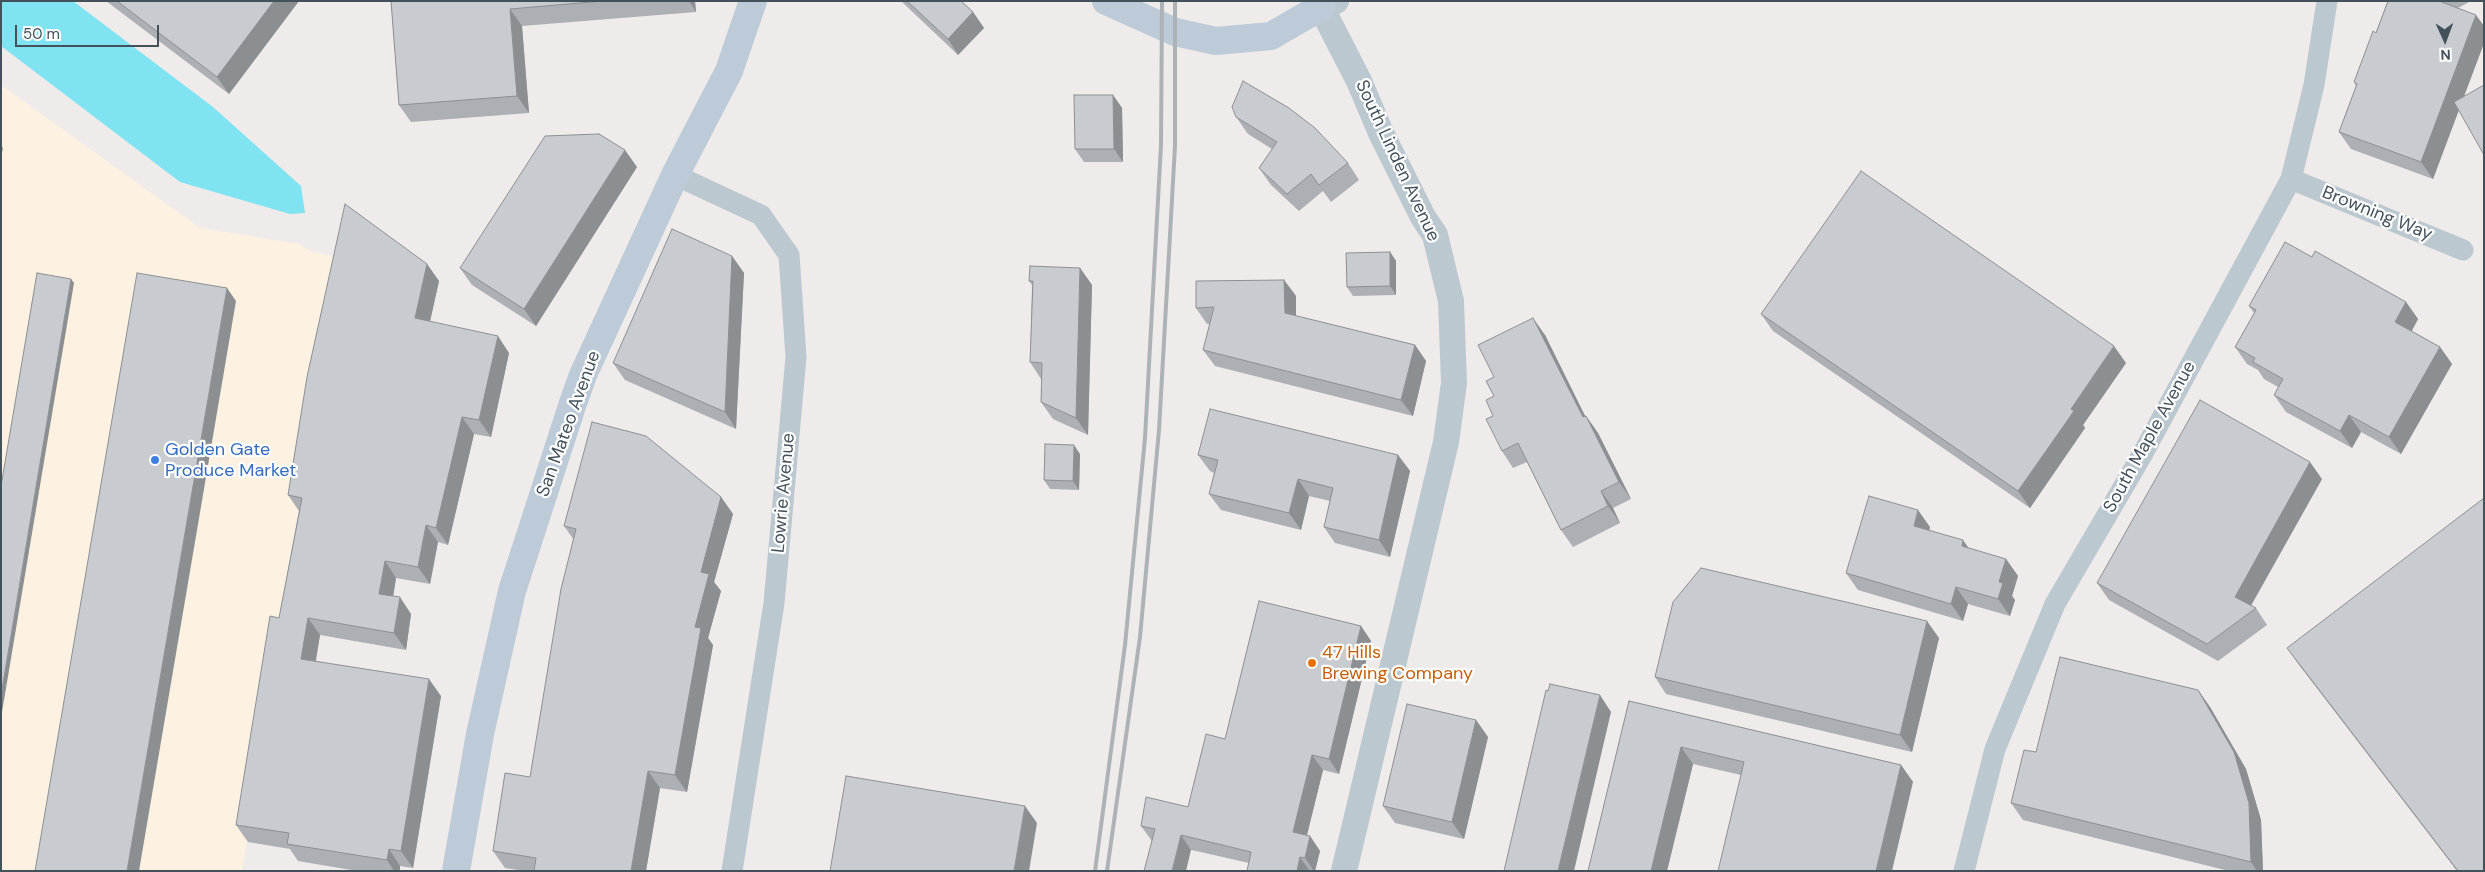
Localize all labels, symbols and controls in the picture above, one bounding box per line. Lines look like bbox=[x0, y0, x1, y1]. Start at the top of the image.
scale bar bbox=[18, 15, 161, 47]
north arrow bbox=[2420, 15, 2470, 65]
text: 50 m bbox=[23, 24, 60, 44]
text: N bbox=[2440, 46, 2451, 64]
street label: South Linden Avenue bbox=[1350, 77, 1444, 245]
street label: Browning Way bbox=[2319, 182, 2435, 246]
street label: San Mateo Avenue bbox=[533, 348, 605, 500]
street label: South Maple Avenue bbox=[2099, 357, 2201, 517]
street label: Lowrie Avenue bbox=[768, 432, 800, 554]
place label: Golden Gate Produce Market bbox=[165, 439, 296, 482]
marker: Golden Gate Produce Market bbox=[149, 454, 161, 466]
place label: 47 Hills Brewing Company bbox=[1322, 642, 1473, 684]
marker: 47 Hills Brewing Company bbox=[1306, 657, 1318, 669]

